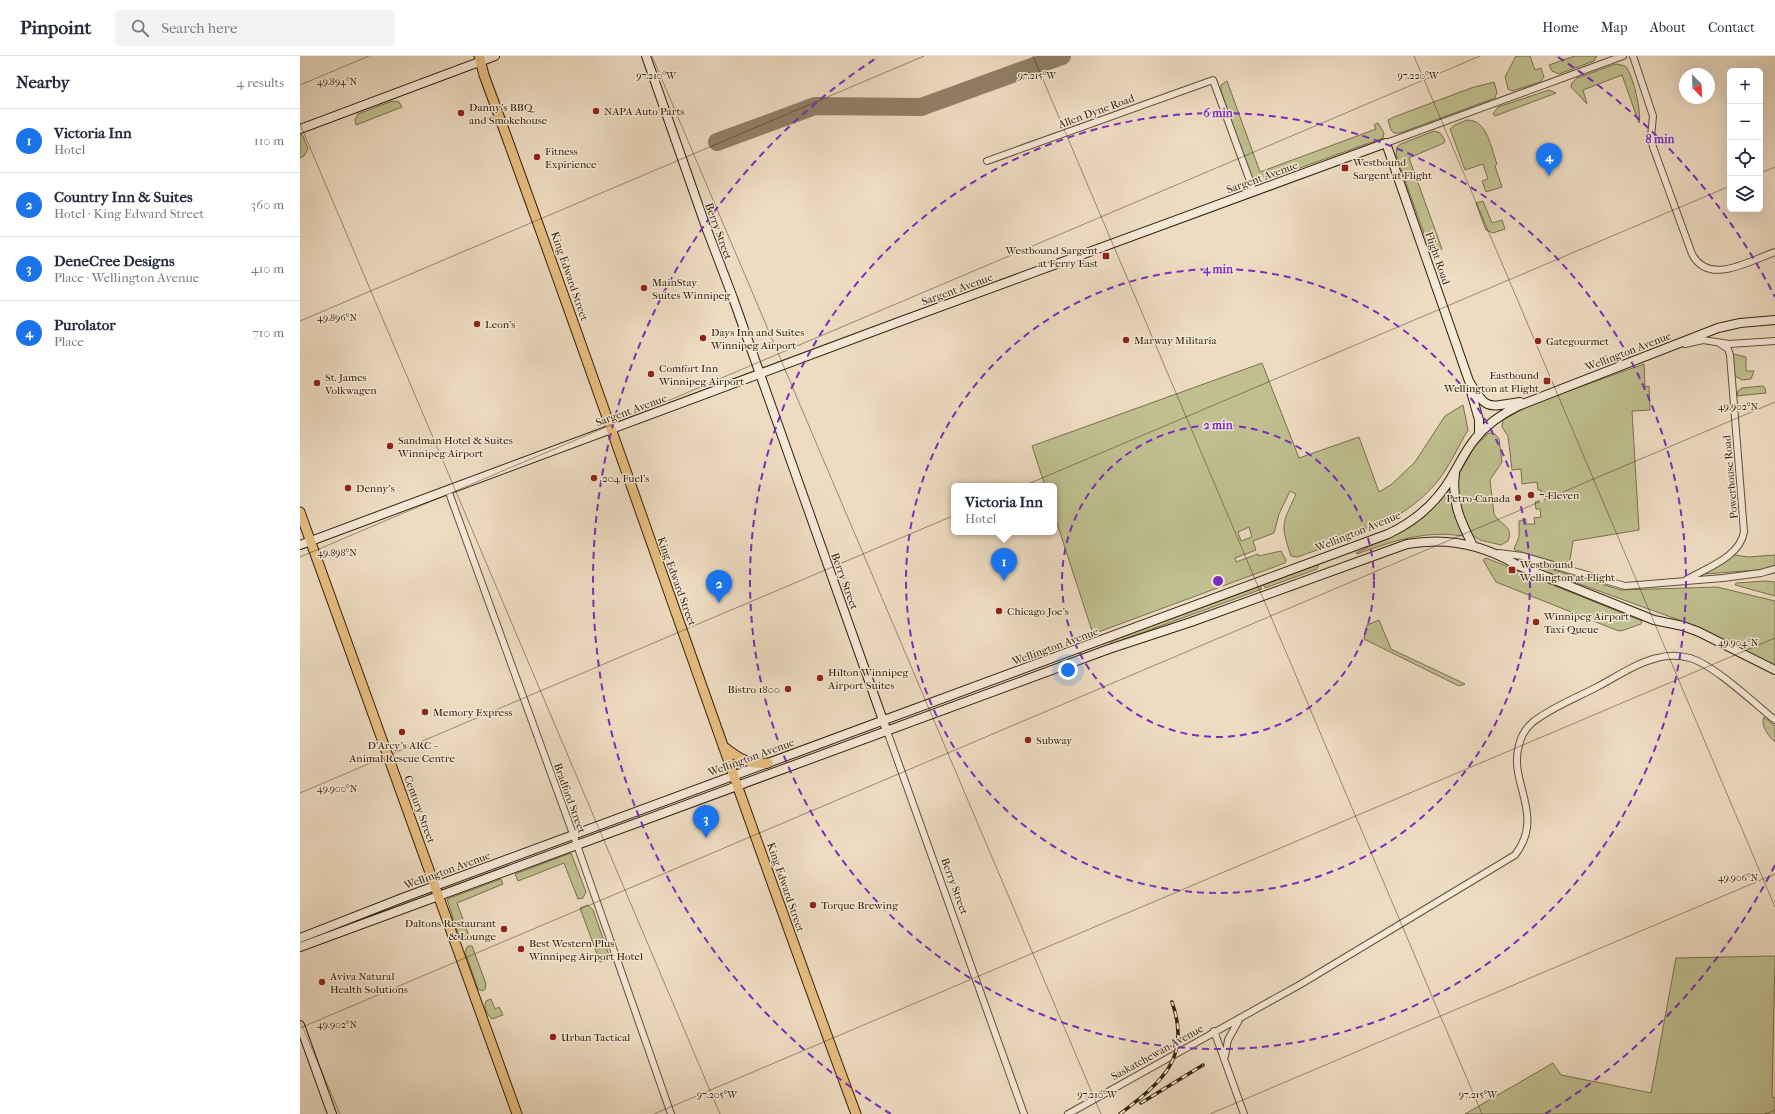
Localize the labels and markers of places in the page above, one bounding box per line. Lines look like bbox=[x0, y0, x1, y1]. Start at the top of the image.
place label: Danny's BBQ and Smokehouse bbox=[469, 101, 548, 127]
place label: NAPA Auto Parts bbox=[604, 105, 684, 118]
marker: NAPA Auto Parts bbox=[591, 106, 601, 116]
marker: Danny's BBQ and Smokehouse bbox=[456, 108, 466, 118]
pin: 4 bbox=[1536, 143, 1562, 176]
place label: Fitness Expirience bbox=[545, 145, 597, 171]
marker: Fitness Expirience bbox=[532, 152, 542, 162]
place label: Westbound Sargent at Flight bbox=[1352, 156, 1432, 182]
marker: Westbound Sargent at Flight bbox=[1340, 163, 1350, 173]
place label: Westbound Sargent at Ferry East bbox=[1004, 244, 1098, 270]
marker: Westbound Sargent at Ferry East bbox=[1101, 251, 1111, 261]
place label: MainStay Suites Winnipeg bbox=[652, 276, 730, 302]
marker: MainStay Suites Winnipeg bbox=[639, 283, 649, 293]
place label: Leon's bbox=[485, 318, 515, 331]
marker: Leon's bbox=[472, 319, 482, 329]
place label: Days Inn and Suites Winnipeg Airport bbox=[710, 326, 804, 352]
marker: Days Inn and Suites Winnipeg Airport bbox=[698, 333, 708, 343]
place label: Marway Militaria bbox=[1134, 334, 1218, 347]
marker: Marway Militaria bbox=[1121, 335, 1131, 345]
place label: Gategourmet bbox=[1546, 335, 1609, 348]
marker: Gategourmet bbox=[1533, 336, 1543, 346]
place label: Comfort Inn Winnipeg Airport bbox=[658, 362, 744, 388]
marker: Comfort Inn Winnipeg Airport bbox=[646, 369, 656, 379]
place label: Eastbound Wellington at Flight bbox=[1443, 369, 1540, 395]
place label: St. James Volkwagen bbox=[324, 371, 377, 397]
marker: Eastbound Wellington at Flight bbox=[1542, 376, 1552, 386]
marker: St. James Volkwagen bbox=[312, 378, 322, 388]
place label: Sandman Hotel & Suites Winnipeg Airport bbox=[397, 434, 513, 460]
marker: Sandman Hotel & Suites Winnipeg Airport bbox=[385, 441, 395, 451]
place label: 204 Fuel's bbox=[602, 472, 649, 485]
marker: 204 Fuel's bbox=[589, 473, 599, 483]
place label: Denny's bbox=[356, 482, 395, 495]
marker: Denny's bbox=[343, 483, 353, 493]
place label: 7-Eleven bbox=[1539, 489, 1580, 502]
marker: 7-Eleven bbox=[1526, 490, 1536, 500]
place label: Petro-Canada bbox=[1446, 492, 1511, 505]
marker: Petro-Canada bbox=[1513, 493, 1523, 503]
pin: 1 bbox=[991, 548, 1017, 581]
place label: Westbound Wellington at Flight bbox=[1519, 558, 1615, 584]
marker: Westbound Wellington at Flight bbox=[1507, 565, 1517, 575]
pin: 2 bbox=[706, 570, 732, 603]
centre of rings bbox=[1211, 574, 1225, 588]
place label: Chicago Joe's bbox=[1007, 605, 1069, 618]
marker: Chicago Joe's bbox=[994, 606, 1004, 616]
place label: Winnipeg Airport Taxi Queue bbox=[1543, 610, 1629, 636]
marker: Winnipeg Airport Taxi Queue bbox=[1531, 617, 1541, 627]
place label: Hilton Winnipeg Airport Suites bbox=[827, 666, 909, 692]
marker: Hilton Winnipeg Airport Suites bbox=[815, 673, 825, 683]
place label: Bistro 1800 bbox=[727, 683, 780, 696]
marker: Bistro 1800 bbox=[783, 684, 793, 694]
place label: Memory Express bbox=[433, 706, 512, 719]
marker: Memory Express bbox=[420, 707, 430, 717]
marker: D'Arcy's ARC - Animal Rescue Centre bbox=[397, 727, 407, 737]
place label: Subway bbox=[1036, 734, 1073, 747]
marker: Subway bbox=[1023, 735, 1033, 745]
place label: D'Arcy's ARC - Animal Rescue Centre bbox=[348, 739, 455, 765]
pin: 3 bbox=[693, 805, 719, 838]
place label: Torque Brewing bbox=[821, 899, 898, 912]
marker: Torque Brewing bbox=[808, 900, 818, 910]
place label: Daltons Restaurant & Lounge bbox=[405, 917, 497, 943]
marker: Daltons Restaurant & Lounge bbox=[499, 924, 509, 934]
place label: Best Western Plus Winnipeg Airport Hotel bbox=[528, 937, 643, 963]
marker: Best Western Plus Winnipeg Airport Hotel bbox=[516, 944, 526, 954]
place label: Aviva Natural Health Solutions bbox=[329, 970, 408, 996]
marker: Aviva Natural Health Solutions bbox=[317, 977, 327, 987]
place label: Urban Tactical bbox=[561, 1031, 630, 1044]
marker: Urban Tactical bbox=[548, 1032, 558, 1042]

